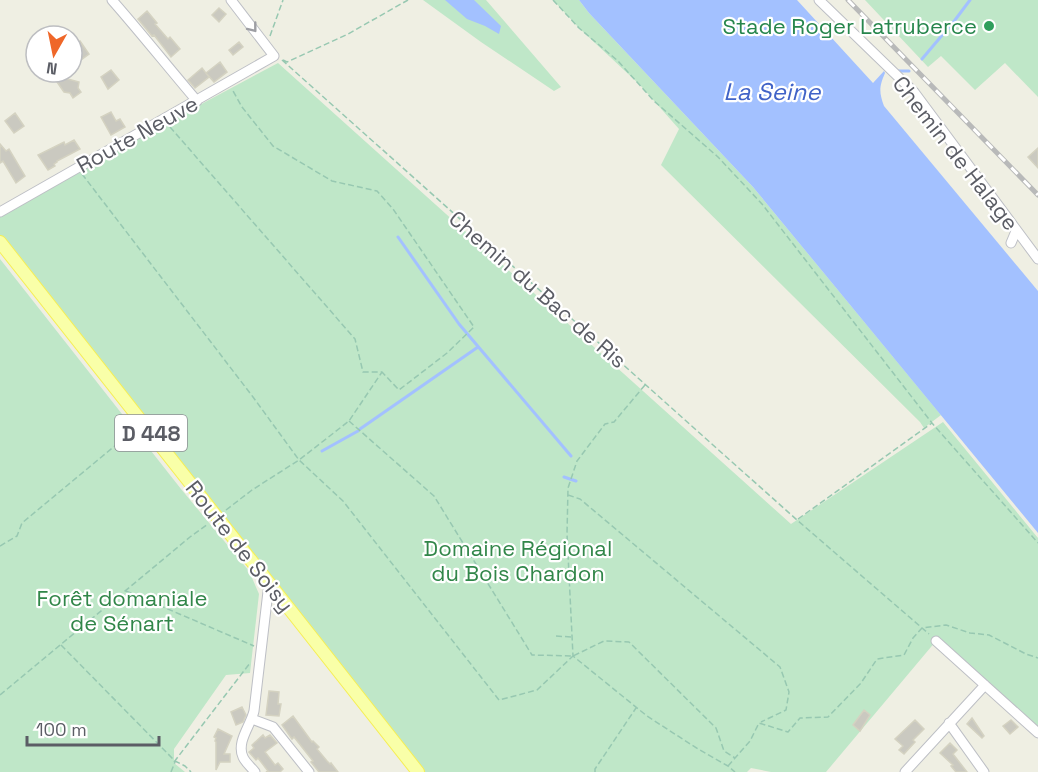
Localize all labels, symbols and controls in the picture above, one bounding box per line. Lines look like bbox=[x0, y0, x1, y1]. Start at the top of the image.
place label: Stade Roger Latruberce bbox=[723, 12, 977, 40]
marker: Stade Roger Latruberce bbox=[982, 19, 996, 33]
one-way arrow bbox=[245, 21, 256, 32]
north arrow bbox=[24, 24, 84, 84]
text: N bbox=[45, 57, 59, 80]
street label: Chemin de Halage bbox=[887, 70, 1025, 236]
water label: La Seine bbox=[724, 76, 821, 107]
street label: Route Neuve bbox=[71, 89, 203, 179]
street label: Chemin du Bac de Ris bbox=[443, 204, 633, 374]
road number: D 448 bbox=[115, 415, 187, 451]
street label: Route de Soisy bbox=[180, 474, 300, 618]
park label: Domaine Régional du Bois Chardon bbox=[424, 534, 612, 587]
park label: Forêt domaniale de Sénart bbox=[37, 584, 207, 637]
scale bar bbox=[27, 709, 159, 747]
text: 100 m bbox=[36, 718, 87, 741]

